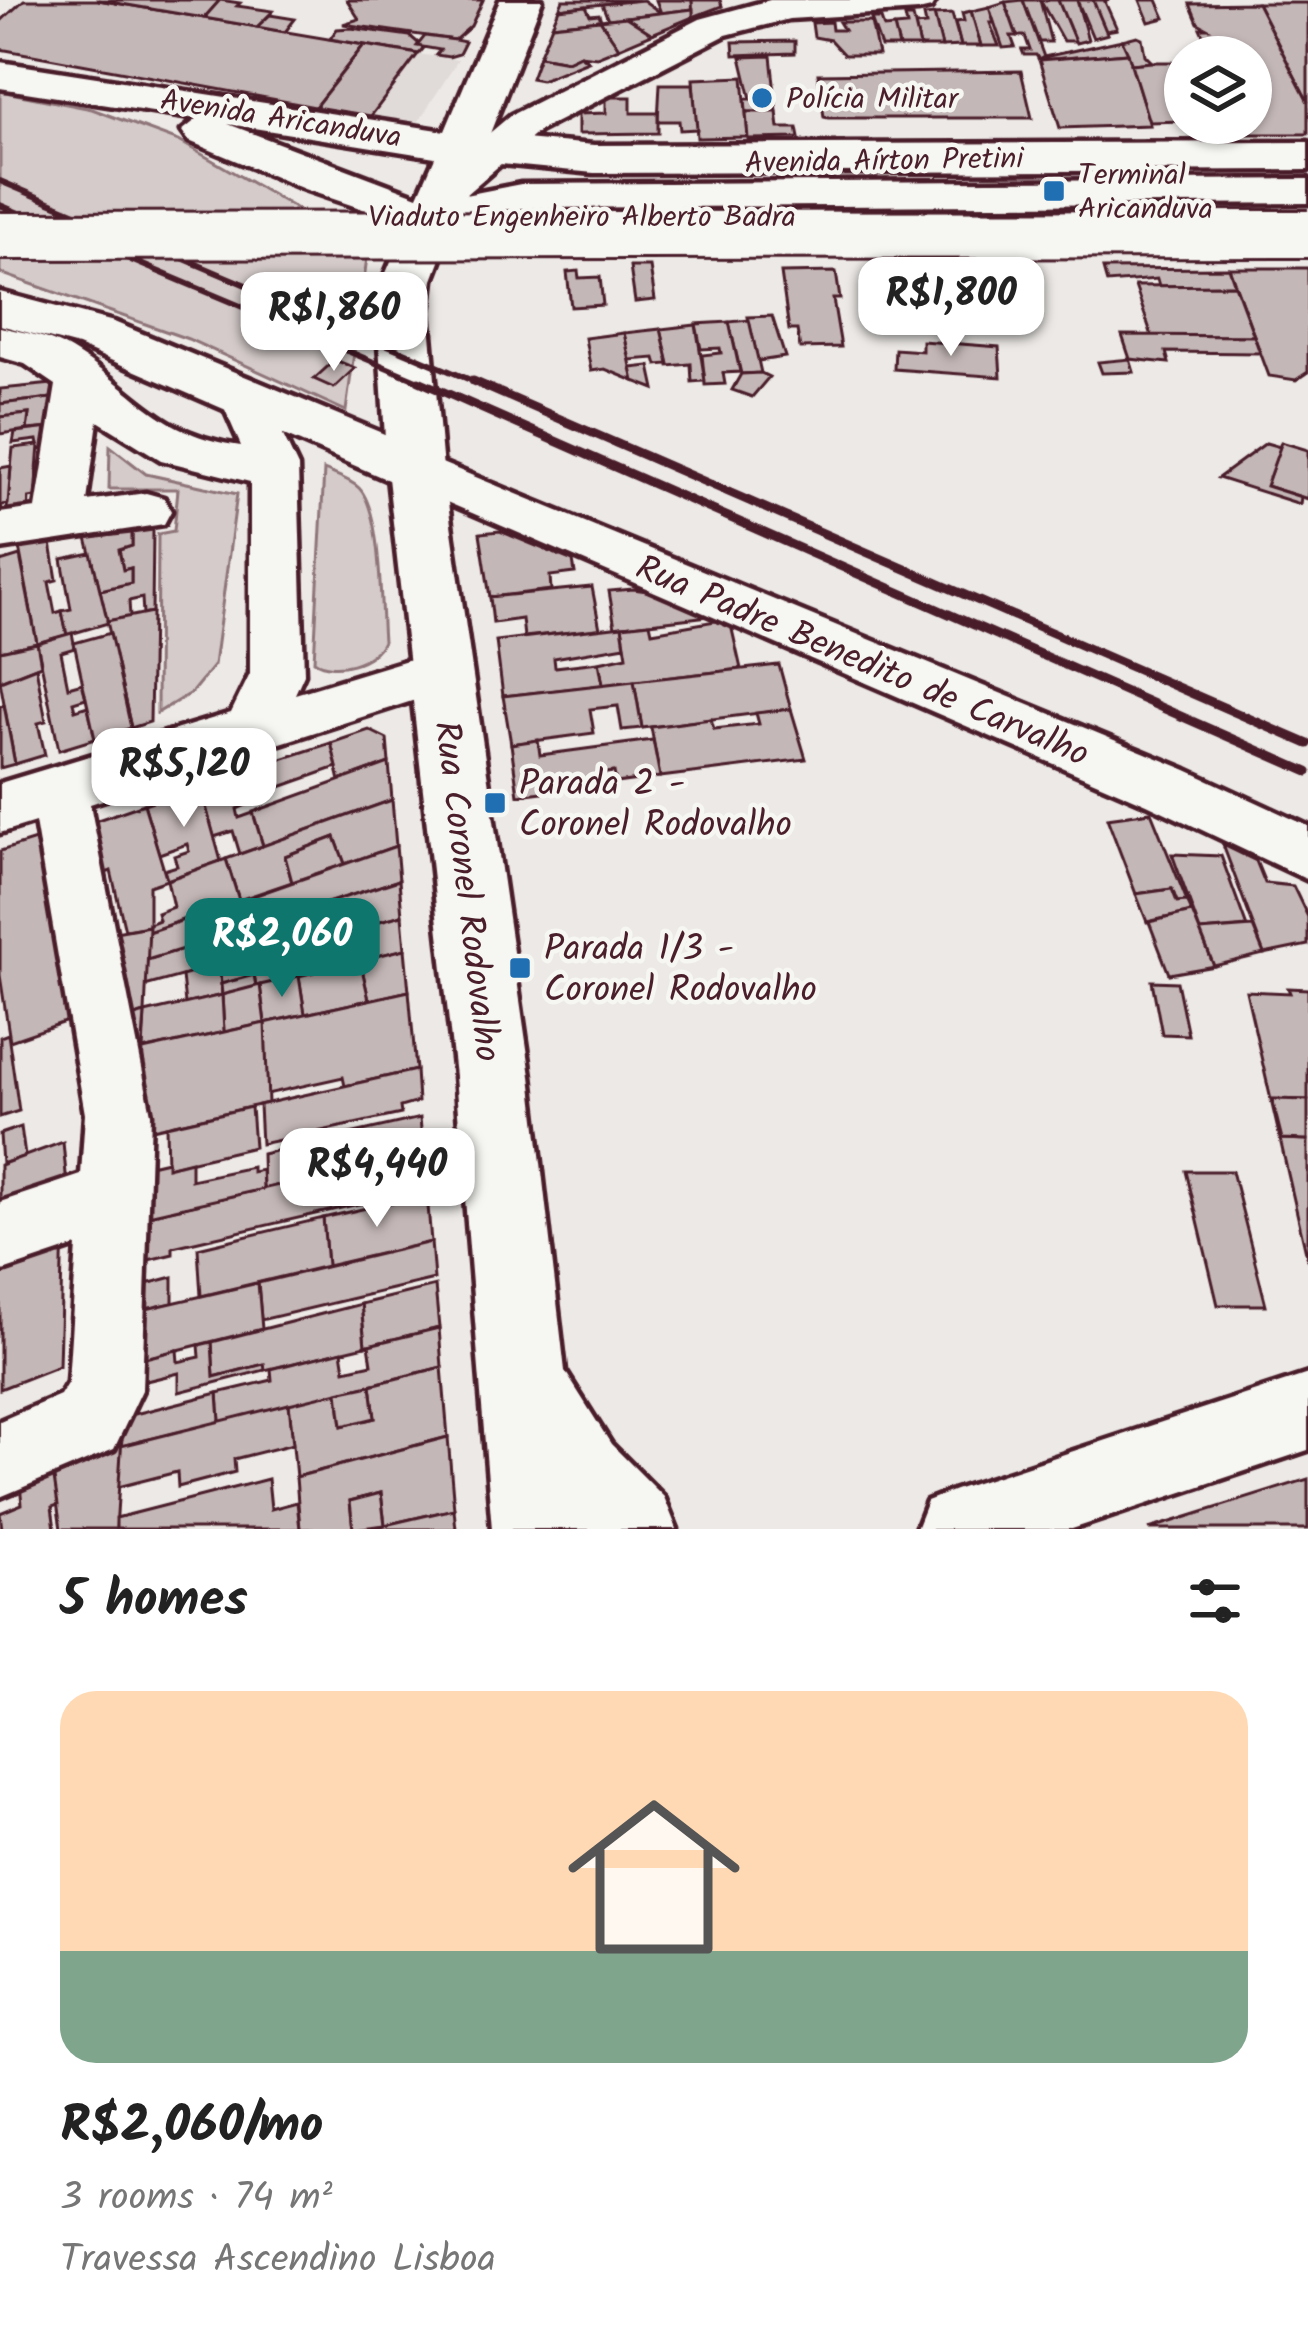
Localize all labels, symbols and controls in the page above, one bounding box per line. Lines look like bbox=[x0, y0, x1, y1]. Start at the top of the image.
map controls bbox=[1164, 36, 1272, 144]
button: layers bbox=[1164, 36, 1272, 144]
place label: Polícia Militar bbox=[786, 76, 960, 124]
street label: Avenida Aricanduva bbox=[157, 77, 405, 163]
marker: Polícia Militar bbox=[749, 85, 775, 111]
street label: Avenida Aírton Pretini bbox=[744, 136, 1026, 188]
place label: Terminal Aricanduva bbox=[1078, 152, 1213, 234]
marker: Terminal Aricanduva bbox=[1041, 178, 1067, 204]
street label: Viaduto Engenheiro Alberto Badra bbox=[368, 194, 796, 242]
pin: R$1,800 bbox=[840, 257, 1062, 359]
text: R$1,800 bbox=[885, 265, 1017, 327]
pin: R$1,860 bbox=[223, 272, 445, 374]
text: R$1,860 bbox=[268, 280, 400, 342]
street label: Rua Padre Benedito de Carvalho bbox=[626, 541, 1097, 784]
street label: Rua Coronel Rodovalho bbox=[416, 718, 515, 1065]
pin: R$5,120 bbox=[73, 728, 295, 830]
text: R$5,120 bbox=[118, 736, 250, 798]
place label: Parada 2 - Coronel Rodovalho bbox=[519, 757, 792, 855]
marker: Parada 2 - Coronel Rodovalho bbox=[482, 790, 508, 816]
pin: R$2,060 bbox=[171, 898, 393, 1000]
text: R$2,060 bbox=[212, 906, 352, 968]
place label: Parada 1/3 - Coronel Rodovalho bbox=[544, 922, 817, 1020]
marker: Parada 1/3 - Coronel Rodovalho bbox=[507, 955, 533, 981]
pin: R$4,440 bbox=[266, 1128, 488, 1230]
text: R$4,440 bbox=[307, 1136, 447, 1198]
text: 5 homes bbox=[60, 1561, 248, 1642]
icon: filters bbox=[1182, 1568, 1248, 1634]
icon: home bbox=[546, 1769, 762, 1985]
text: R$2,060/mo bbox=[60, 2087, 323, 2168]
text: 3 rooms · 74 m² bbox=[60, 2168, 333, 2230]
text: Travessa Ascendino Lisboa bbox=[60, 2230, 496, 2292]

